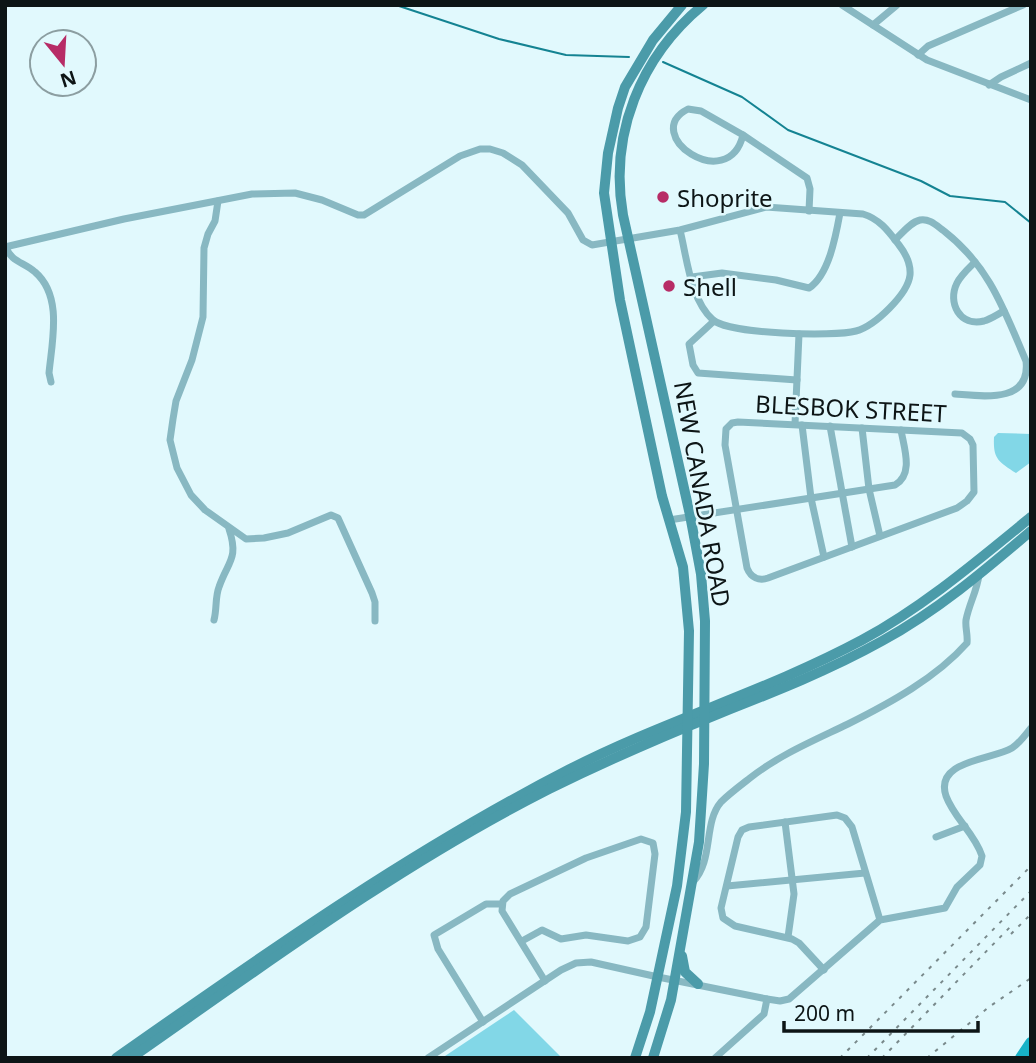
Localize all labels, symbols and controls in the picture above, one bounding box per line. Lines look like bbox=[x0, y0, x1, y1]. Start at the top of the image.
north arrow bbox=[28, 28, 98, 98]
text: N bbox=[57, 64, 80, 94]
place label: Shoprite bbox=[677, 181, 773, 214]
marker: Shoprite bbox=[655, 189, 671, 205]
place label: Shell bbox=[683, 270, 737, 303]
marker: Shell bbox=[661, 278, 677, 294]
street label: NEW CANADA ROAD bbox=[667, 378, 739, 610]
street label: BLESBOK STREET bbox=[754, 387, 948, 430]
scale bar bbox=[784, 990, 978, 1034]
text: 200 m bbox=[794, 999, 855, 1027]

